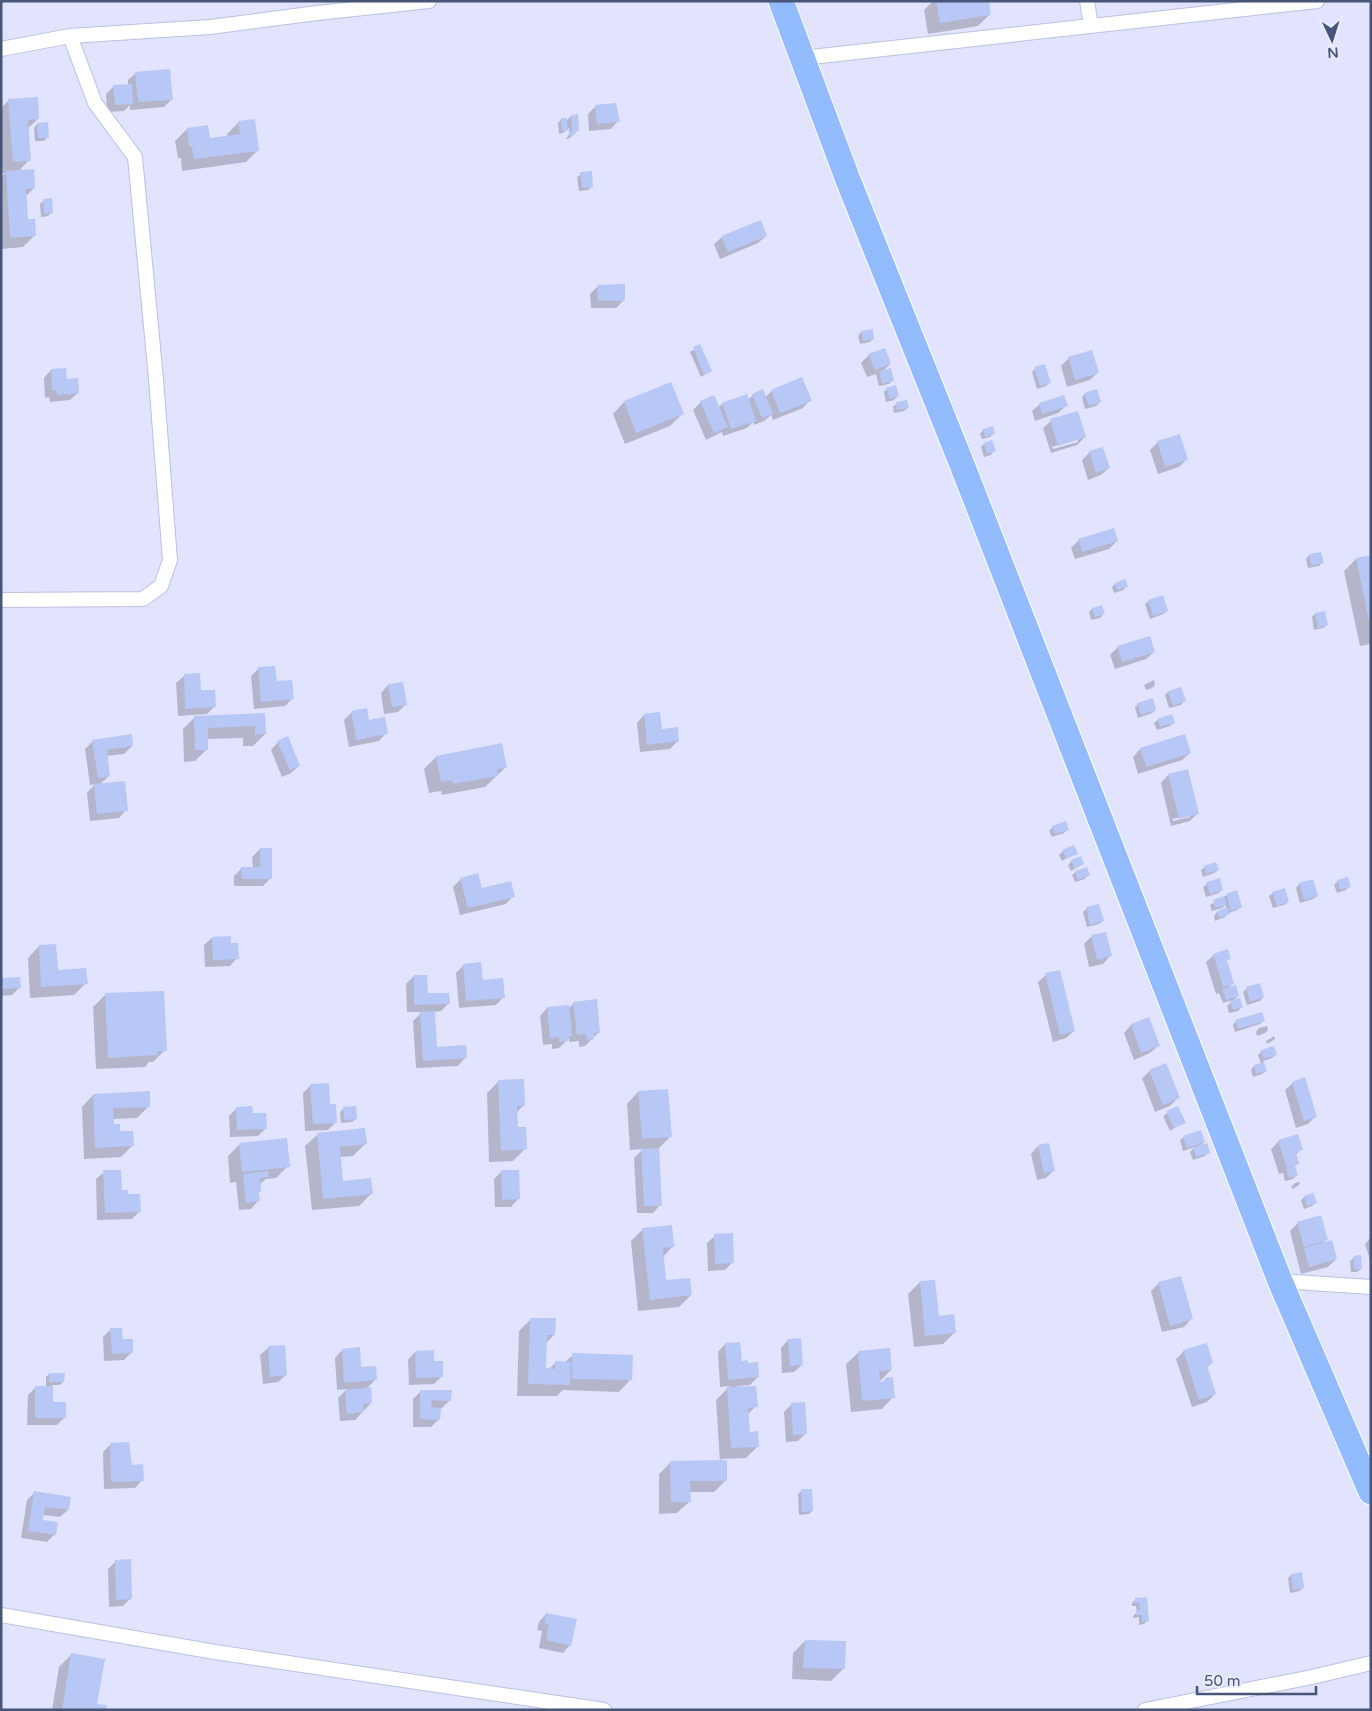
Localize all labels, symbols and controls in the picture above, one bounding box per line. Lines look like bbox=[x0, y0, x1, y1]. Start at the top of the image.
north arrow bbox=[1307, 15, 1357, 65]
text: N bbox=[1327, 44, 1339, 61]
scale bar bbox=[1197, 1664, 1316, 1696]
text: 50 m bbox=[1204, 1672, 1241, 1690]

